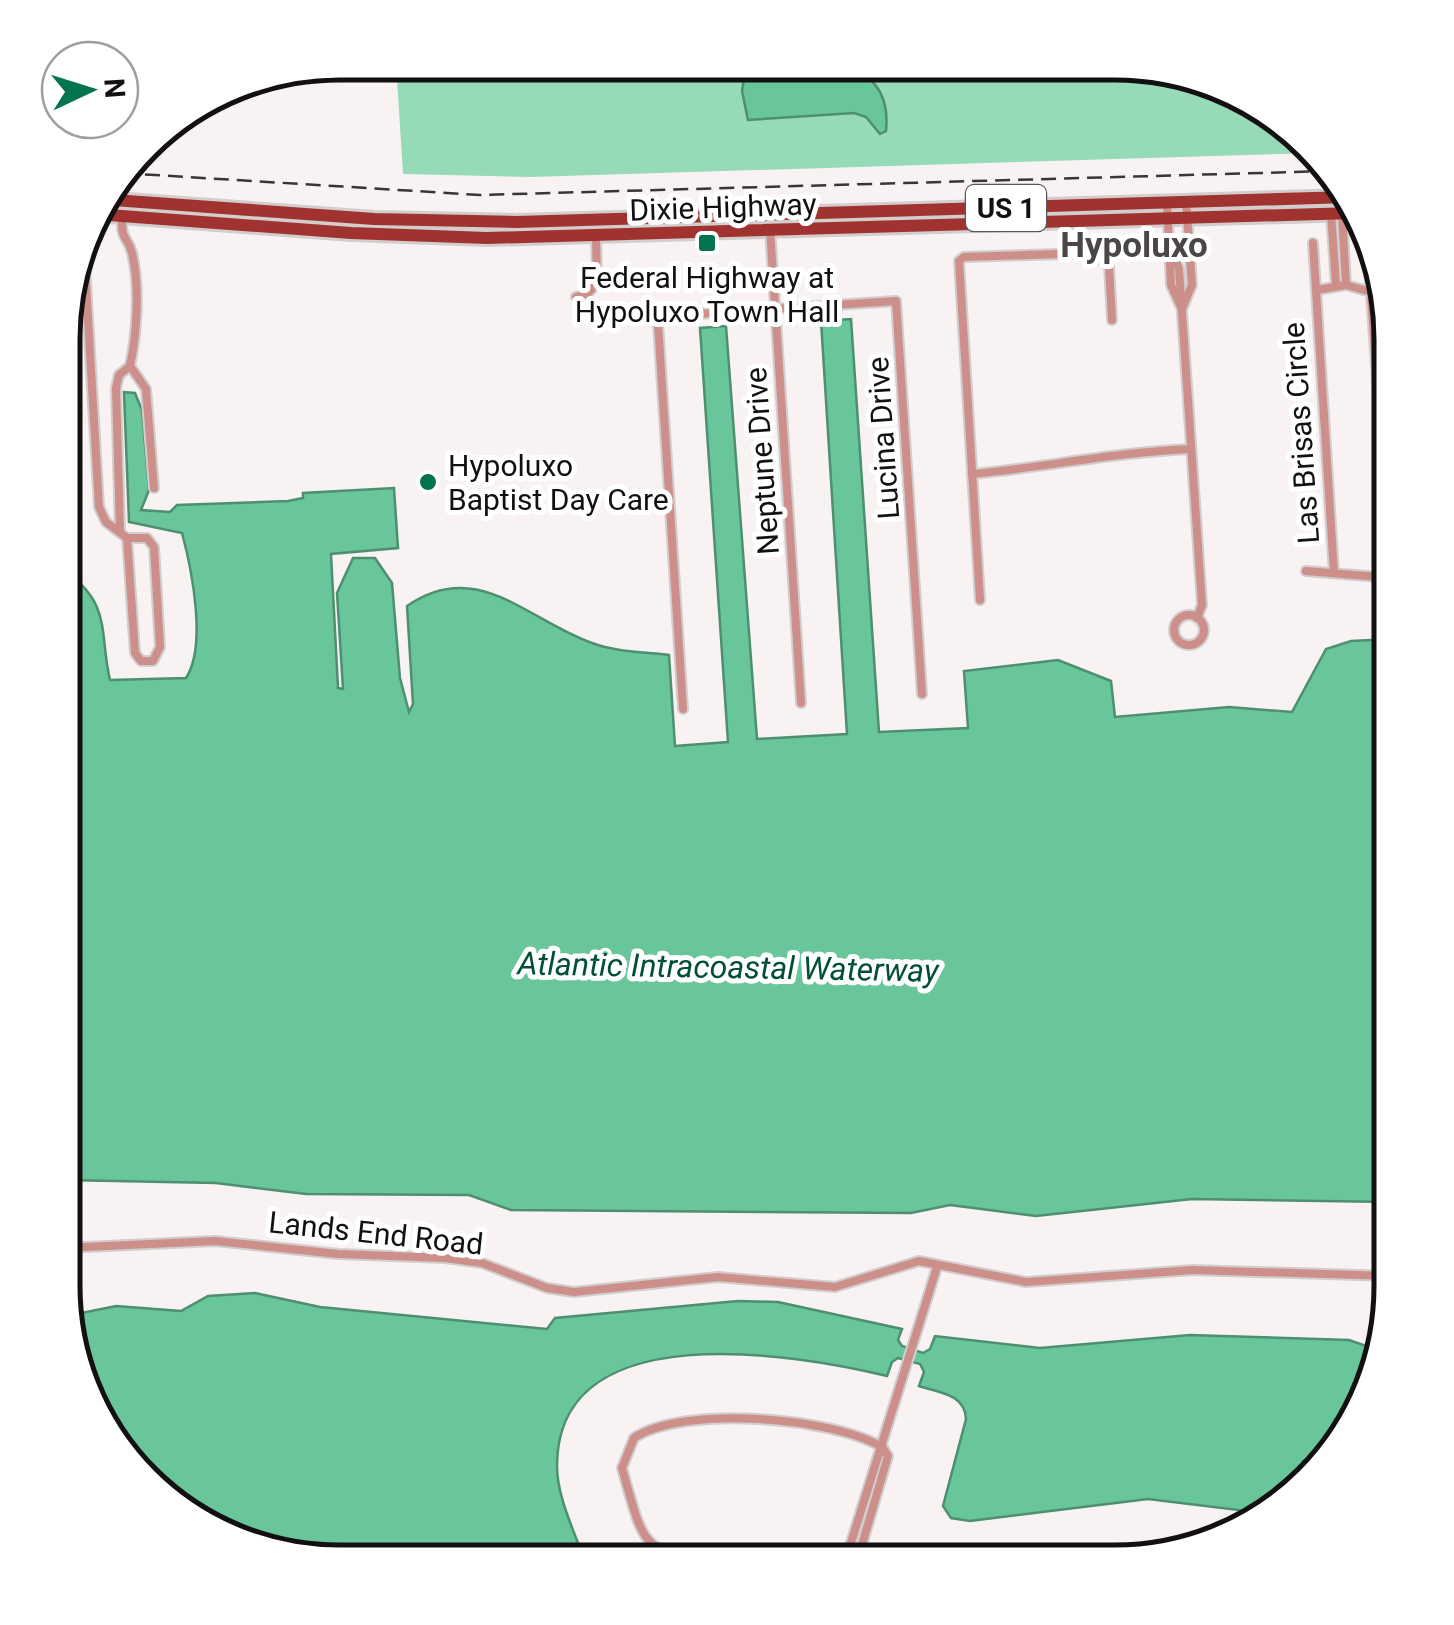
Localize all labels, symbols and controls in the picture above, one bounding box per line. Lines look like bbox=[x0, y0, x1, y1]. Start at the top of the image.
north arrow bbox=[40, 40, 140, 140]
text: N bbox=[97, 77, 132, 99]
road number: US 1 bbox=[966, 185, 1046, 231]
street label: Dixie Highway bbox=[629, 186, 817, 228]
district label: Hypoluxo bbox=[1060, 225, 1208, 266]
marker: Federal Highway at Hypoluxo Town Hall bbox=[696, 232, 718, 254]
place label: Federal Highway at Hypoluxo Town Hall bbox=[575, 260, 839, 329]
street label: Las Brisas Circle bbox=[1276, 321, 1326, 545]
street label: Lucina Drive bbox=[860, 356, 906, 520]
street label: Neptune Drive bbox=[738, 366, 786, 556]
place label: Hypoluxo Baptist Day Care bbox=[448, 448, 669, 517]
marker: Hypoluxo Baptist Day Care bbox=[417, 471, 439, 493]
water label: Atlantic Intracoastal Waterway bbox=[515, 944, 940, 990]
street label: Lands End Road bbox=[267, 1204, 485, 1262]

